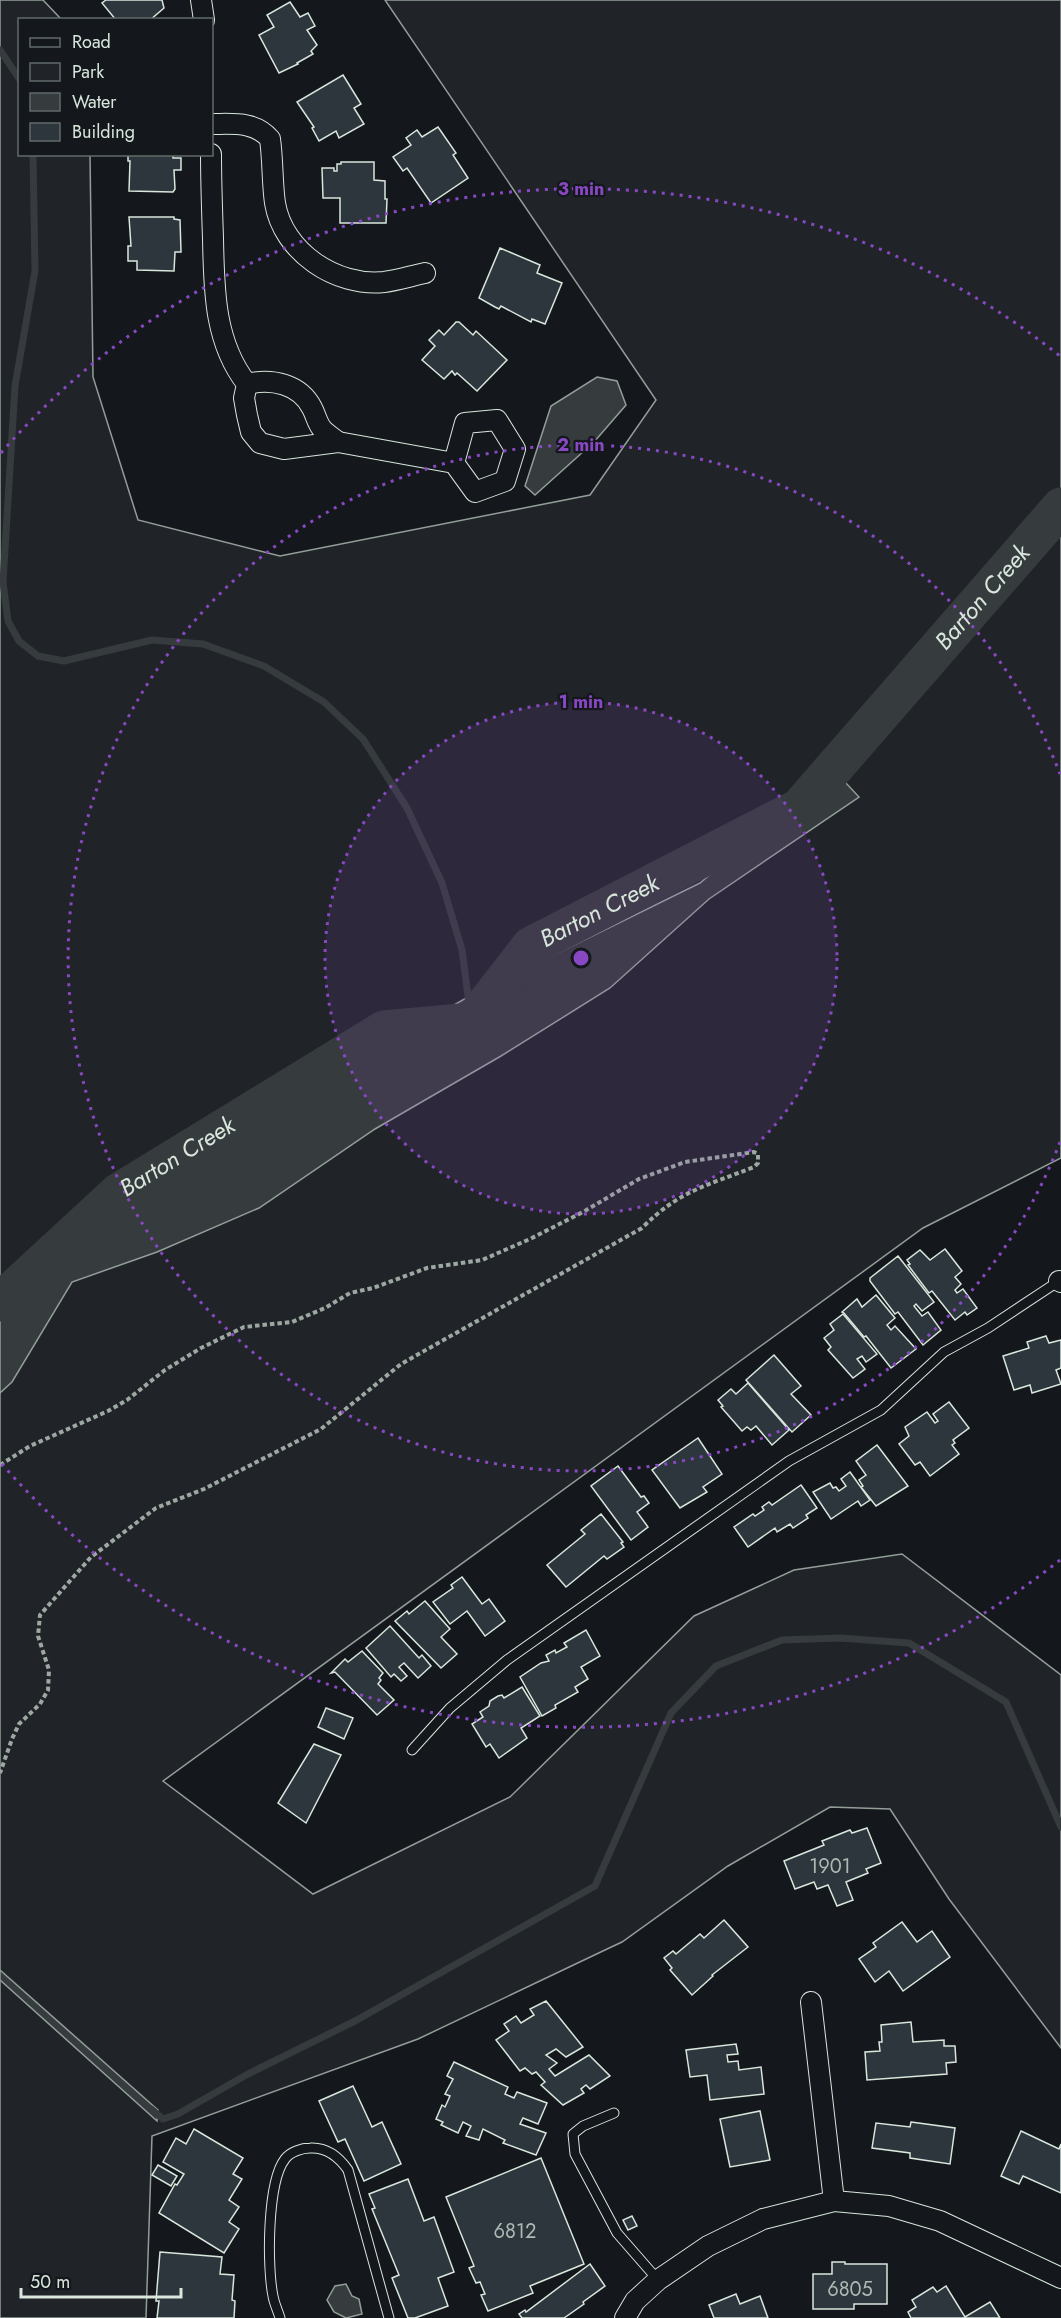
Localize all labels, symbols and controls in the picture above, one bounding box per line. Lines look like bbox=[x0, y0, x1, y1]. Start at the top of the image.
legend bbox=[18, 18, 213, 156]
text: Road bbox=[72, 29, 111, 55]
text: Park bbox=[72, 59, 104, 85]
text: Water bbox=[72, 89, 117, 115]
text: Building bbox=[72, 119, 135, 145]
text: 3 min bbox=[558, 176, 604, 202]
text: 2 min bbox=[557, 432, 605, 458]
water label: Barton Creek bbox=[926, 535, 1039, 657]
text: 1 min bbox=[559, 689, 603, 715]
water label: Barton Creek bbox=[533, 864, 666, 956]
centre of rings bbox=[571, 948, 591, 968]
water label: Barton Creek bbox=[112, 1107, 243, 1205]
house number: 1901 bbox=[809, 1852, 851, 1881]
house number: 6812 bbox=[494, 2217, 536, 2246]
scale bar bbox=[21, 2261, 182, 2299]
text: 50 m bbox=[30, 2269, 70, 2295]
house number: 6805 bbox=[827, 2275, 873, 2304]

